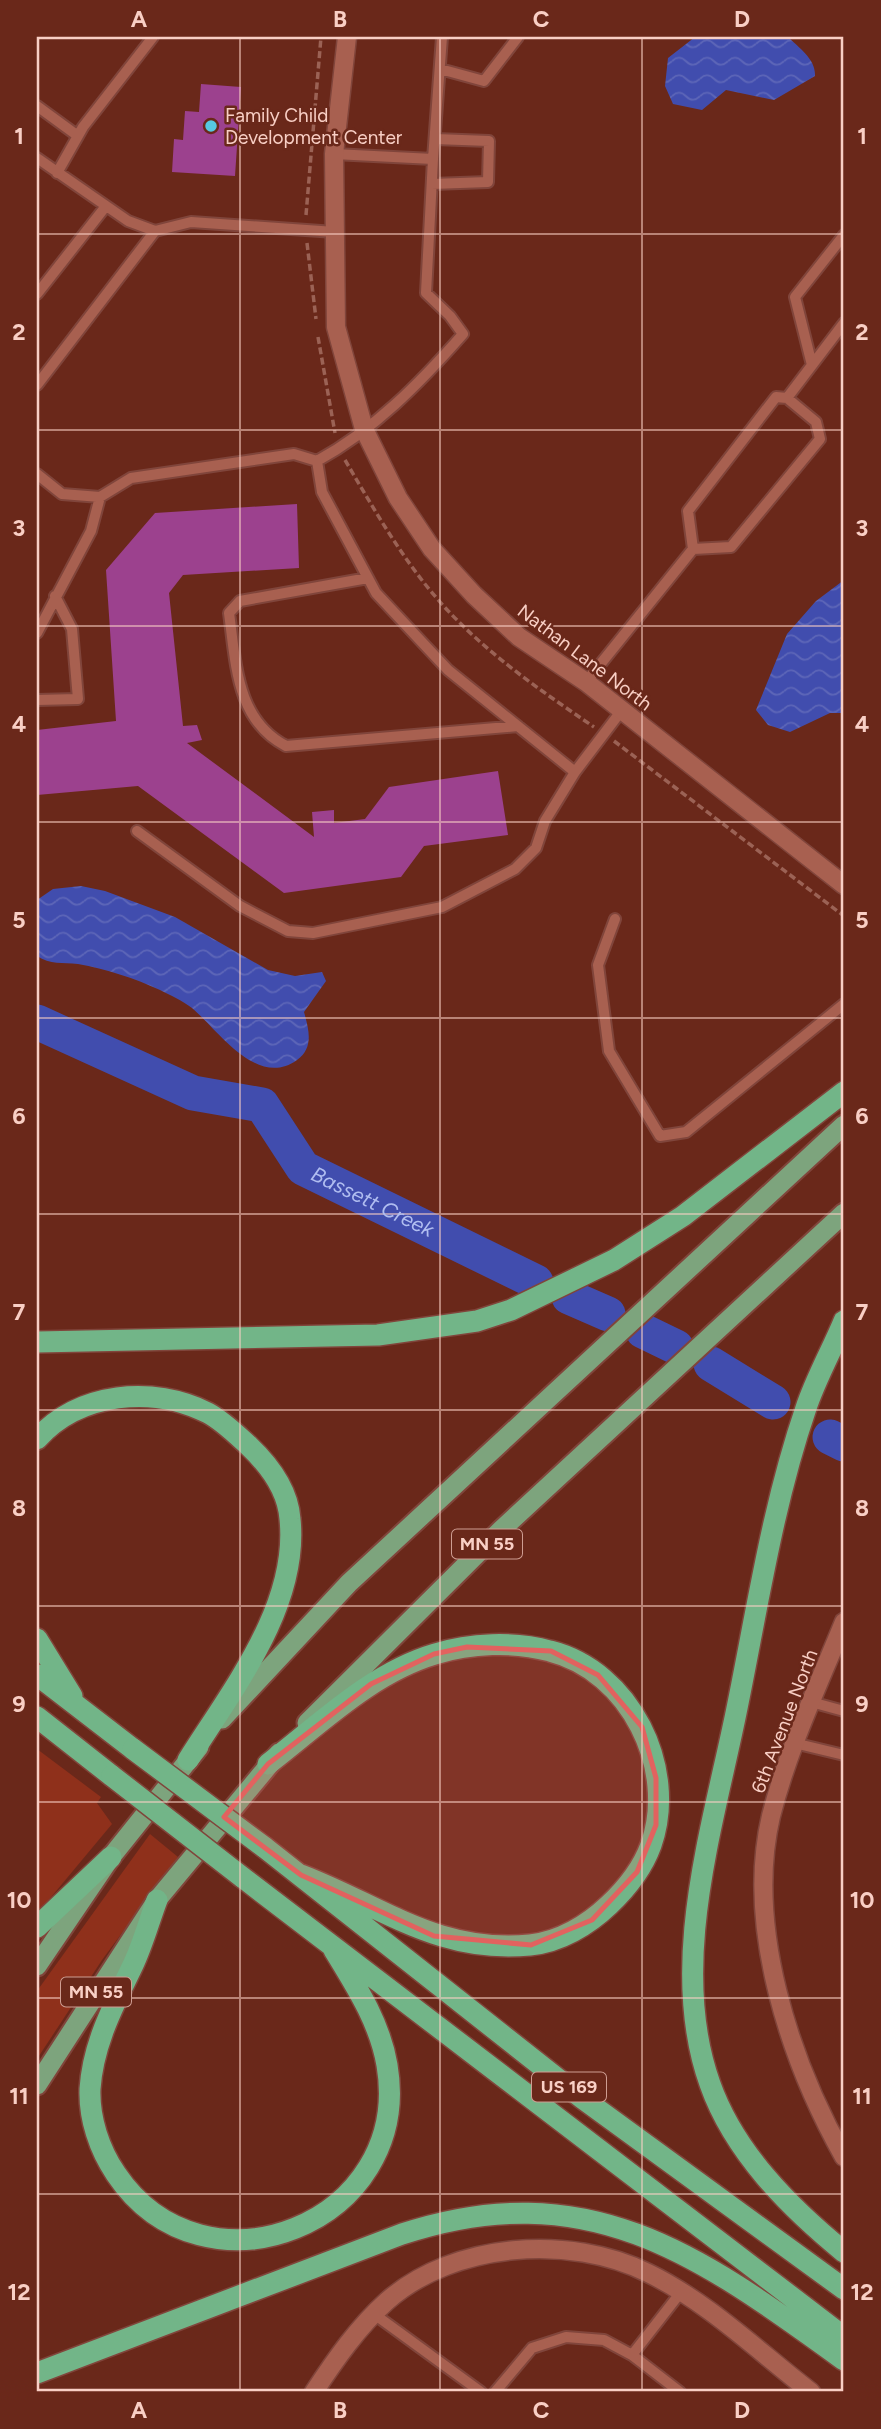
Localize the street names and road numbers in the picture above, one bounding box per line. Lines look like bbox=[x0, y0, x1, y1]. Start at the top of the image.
street label: Nathan Lane North bbox=[513, 599, 656, 715]
road number: MN 55 bbox=[452, 1530, 522, 1559]
street label: 6th Avenue North bbox=[746, 1646, 822, 1796]
road number: MN 55 bbox=[61, 1978, 131, 2006]
road number: US 169 bbox=[532, 2073, 606, 2102]

